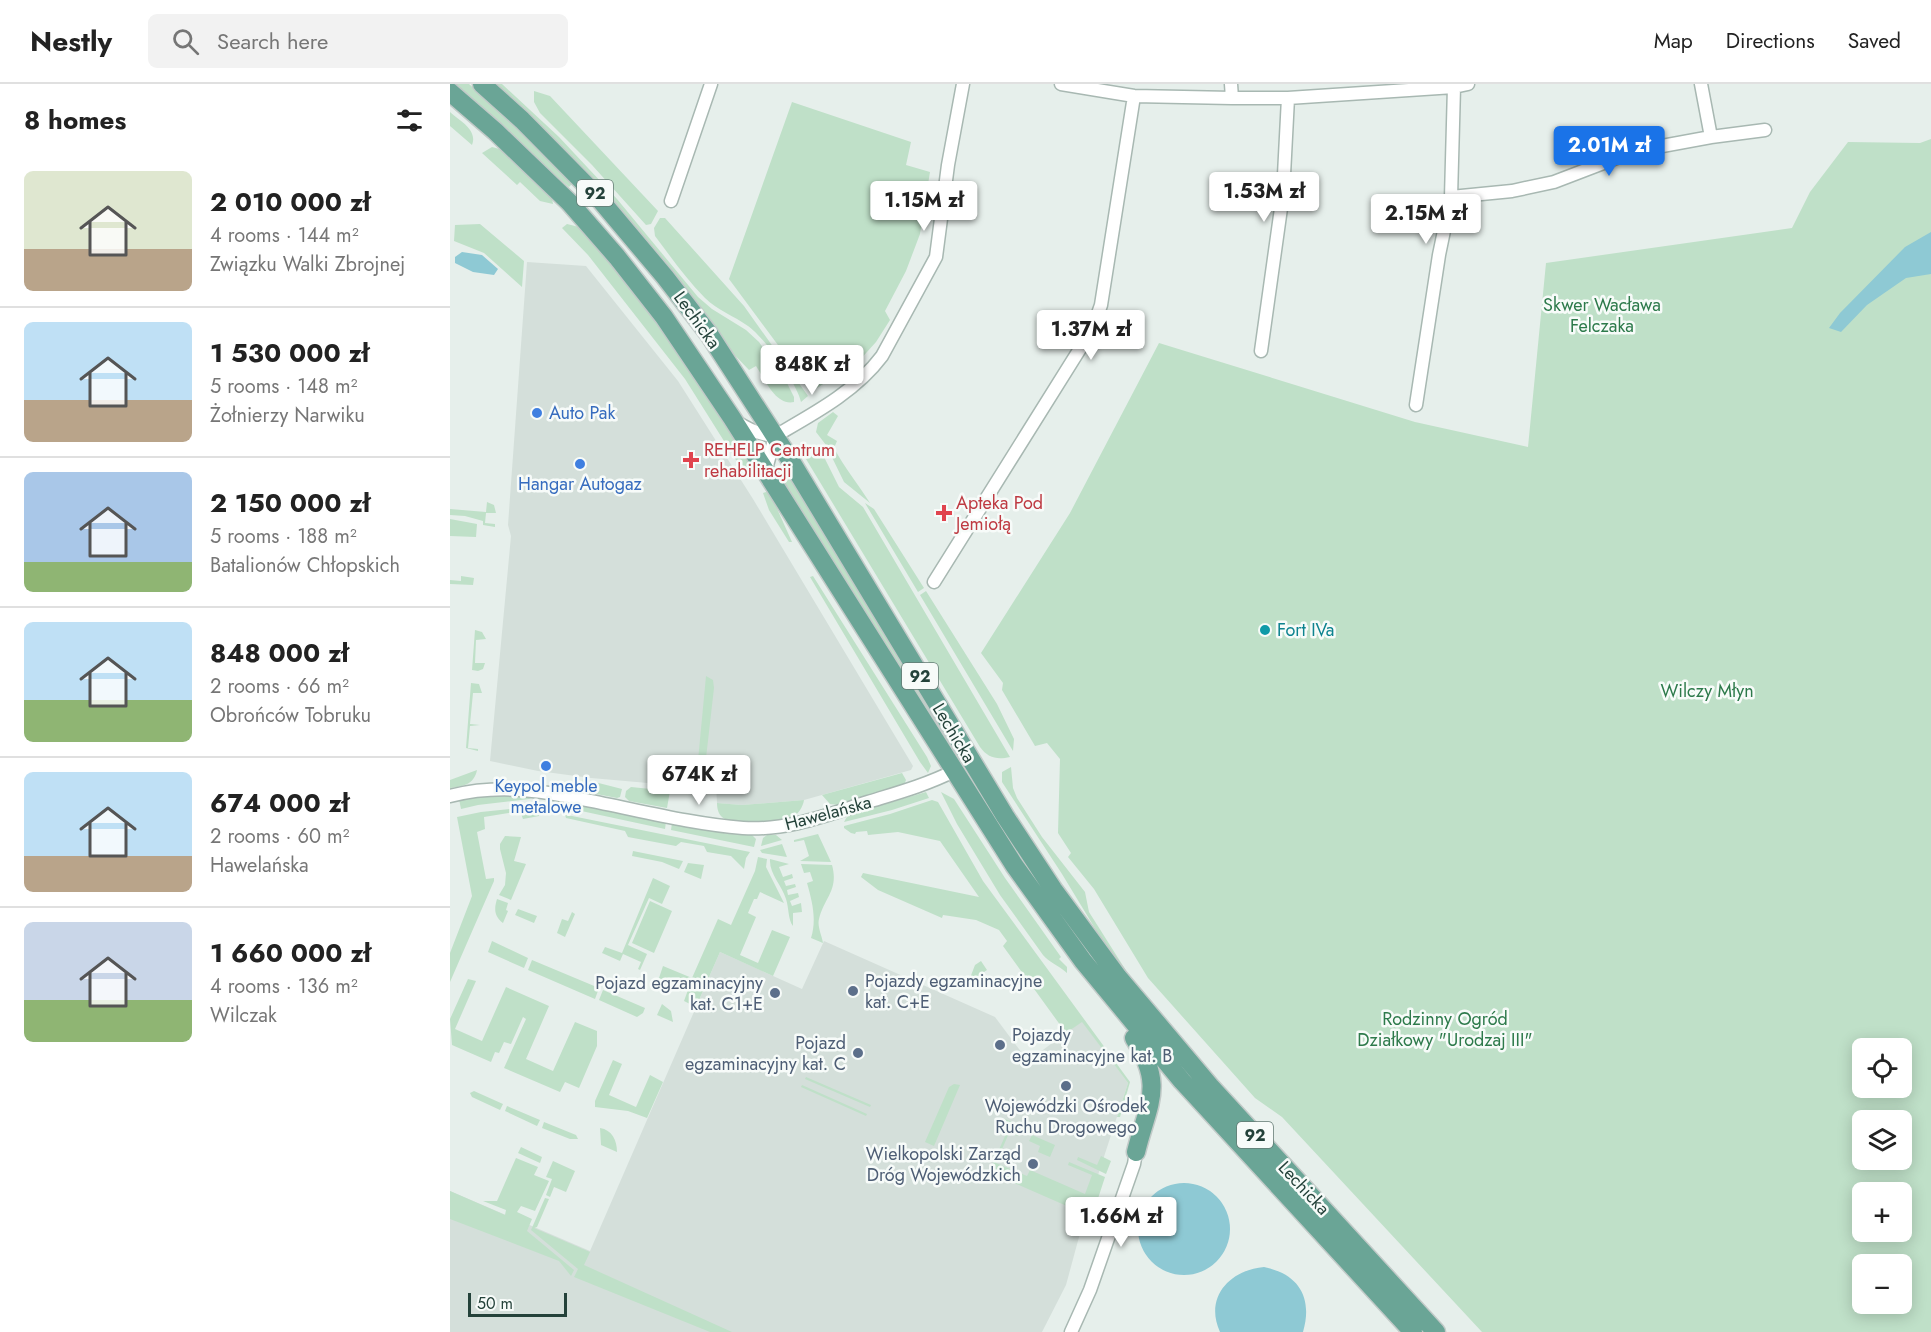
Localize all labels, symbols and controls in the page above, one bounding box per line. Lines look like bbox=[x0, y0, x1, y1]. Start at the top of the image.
search box bbox=[148, 14, 568, 68]
text: Nestly bbox=[30, 21, 112, 62]
icon: search bbox=[169, 25, 202, 58]
text: Search here bbox=[217, 25, 328, 57]
text: Map bbox=[1654, 26, 1693, 56]
text: Directions bbox=[1726, 26, 1815, 56]
text: Saved bbox=[1848, 26, 1901, 56]
text: 8 homes bbox=[24, 101, 126, 139]
icon: filters bbox=[393, 104, 426, 137]
pin: 2.01M zł bbox=[1547, 126, 1671, 177]
text: 2.01M zł bbox=[1568, 131, 1650, 160]
pin: 1.53M zł bbox=[1202, 172, 1326, 223]
text: 1.53M zł bbox=[1223, 177, 1305, 206]
road number: 92 bbox=[577, 180, 613, 206]
pin: 1.15M zł bbox=[862, 181, 986, 232]
text: 2 010 000 zł bbox=[210, 183, 370, 221]
text: 1.15M zł bbox=[884, 186, 964, 215]
pin: 2.15M zł bbox=[1364, 194, 1488, 245]
icon: home bbox=[72, 195, 144, 267]
text: 2.15M zł bbox=[1385, 199, 1467, 228]
text: 4 rooms · 144 m² bbox=[210, 221, 359, 250]
text: Związku Walki Zbrojnej bbox=[210, 250, 405, 279]
street label: Lechicka bbox=[667, 286, 727, 354]
park label: Skwer Wacława Felczaka bbox=[1543, 292, 1661, 339]
pin: 1.37M zł bbox=[1029, 310, 1153, 361]
text: 1.37M zł bbox=[1051, 315, 1131, 344]
text: 1 530 000 zł bbox=[210, 334, 369, 372]
pin: 848K zł bbox=[757, 345, 867, 396]
icon: home bbox=[72, 346, 144, 418]
text: 848K zł bbox=[775, 350, 849, 379]
text: 5 rooms · 148 m² bbox=[210, 372, 357, 401]
place label: Auto Pak bbox=[549, 400, 615, 426]
text: Żołnierzy Narwiku bbox=[210, 401, 365, 430]
marker: Auto Pak bbox=[530, 406, 544, 420]
place label: REHELP Centrum rehabilitacji bbox=[704, 437, 835, 484]
marker: REHELP Centrum rehabilitacji bbox=[682, 451, 700, 469]
marker: Hangar Autogaz bbox=[573, 457, 587, 471]
place label: Hangar Autogaz bbox=[518, 471, 643, 497]
text: 2 150 000 zł bbox=[210, 484, 370, 522]
place label: Apteka Pod Jemiołą bbox=[954, 490, 1043, 537]
icon: home bbox=[72, 496, 144, 568]
marker: Apteka Pod Jemiołą bbox=[937, 506, 951, 520]
text: 5 rooms · 188 m² bbox=[210, 522, 357, 551]
text: Batalionów Chłopskich bbox=[210, 551, 400, 580]
place label: Fort IVa bbox=[1277, 617, 1334, 643]
marker: Fort IVa bbox=[1258, 623, 1272, 637]
text: 848 000 zł bbox=[210, 634, 349, 672]
icon: home bbox=[72, 646, 144, 718]
road number: 92 bbox=[902, 663, 938, 689]
text: 2 rooms · 66 m² bbox=[210, 672, 349, 701]
park label: Wilczy Młyn bbox=[1660, 678, 1754, 704]
street label: Lechicka bbox=[926, 698, 982, 768]
text: Obrońców Tobruku bbox=[210, 701, 371, 730]
pin: 674K zł bbox=[644, 755, 754, 806]
marker: Keypol meble metalowe bbox=[539, 759, 553, 773]
text: 674K zł bbox=[661, 760, 737, 789]
place label: Keypol meble metalowe bbox=[494, 773, 598, 820]
text: 674 000 zł bbox=[210, 784, 349, 822]
street label: Hawelańska bbox=[782, 789, 874, 837]
icon: home bbox=[72, 796, 144, 868]
text: 2 rooms · 60 m² bbox=[210, 822, 349, 851]
text: Hawelańska bbox=[210, 851, 309, 880]
text: 1 660 000 zł bbox=[210, 934, 371, 972]
icon: home bbox=[72, 946, 144, 1018]
place label: Pojazdy egzaminacyjne kat. C+E bbox=[865, 968, 1042, 1015]
place label: Pojazd egzaminacyjny kat. C1+E bbox=[595, 970, 763, 1017]
text: 4 rooms · 136 m² bbox=[210, 972, 358, 1001]
marker: Pojazdy egzaminacyjne kat. C+E bbox=[846, 984, 860, 998]
marker: Pojazd egzaminacyjny kat. C1+E bbox=[768, 986, 782, 1000]
text: Wilczak bbox=[210, 1001, 277, 1030]
park label: Rodzinny Ogród Działkowy "Urodzaj III" bbox=[1357, 1006, 1533, 1053]
place label: Pojazdy egzaminacyjne kat. B bbox=[1012, 1022, 1172, 1069]
place label: Pojazd egzaminacyjny kat. C bbox=[685, 1030, 846, 1077]
marker: Pojazdy egzaminacyjne kat. B bbox=[993, 1038, 1007, 1052]
map controls bbox=[1852, 1038, 1912, 1314]
button: locate bbox=[1852, 1038, 1912, 1098]
marker: Pojazd egzaminacyjny kat. C bbox=[851, 1046, 865, 1060]
marker: Wojewódzki Ośrodek Ruchu Drogowego bbox=[1059, 1079, 1073, 1093]
place label: Wojewódzki Ośrodek Ruchu Drogowego bbox=[985, 1093, 1147, 1140]
button: layers bbox=[1852, 1110, 1912, 1170]
road number: 92 bbox=[1237, 1122, 1273, 1148]
place label: Wielkopolski Zarząd Dróg Wojewódzkich bbox=[866, 1141, 1021, 1188]
street label: Lechicka bbox=[1272, 1155, 1336, 1221]
marker: Wielkopolski Zarząd Dróg Wojewódzkich bbox=[1026, 1157, 1040, 1171]
button: + bbox=[1852, 1182, 1912, 1242]
pin: 1.66M zł bbox=[1059, 1197, 1183, 1248]
text: 1.66M zł bbox=[1079, 1202, 1163, 1231]
button: − bbox=[1852, 1254, 1912, 1314]
scale bar bbox=[468, 1290, 567, 1318]
text: 50 m bbox=[477, 1292, 513, 1315]

